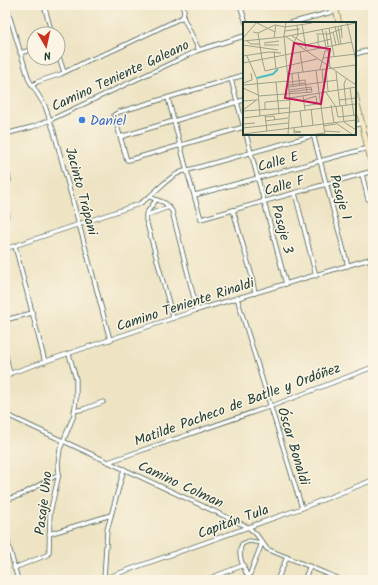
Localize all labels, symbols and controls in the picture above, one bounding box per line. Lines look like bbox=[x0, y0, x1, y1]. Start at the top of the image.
inset map bbox=[243, 22, 356, 135]
north arrow bbox=[26, 26, 66, 66]
street label: Camino Teniente Galeano bbox=[48, 34, 193, 118]
text: N bbox=[43, 45, 52, 64]
place label: Daniel bbox=[90, 110, 127, 132]
marker: Daniel bbox=[77, 115, 87, 125]
street label: Jacinto Trápani bbox=[59, 145, 104, 238]
street label: Calle E bbox=[255, 145, 302, 178]
street label: Calle F bbox=[262, 169, 309, 202]
street label: Pasaje 1 bbox=[323, 172, 357, 223]
street label: Pasaje 3 bbox=[265, 202, 299, 256]
street label: Camino Teniente Rinaldi bbox=[114, 272, 258, 338]
street label: Matilde Pacheco de Batlle y Ordóñez bbox=[131, 357, 344, 453]
street label: Óscar Bonaldi bbox=[271, 405, 316, 489]
street label: Camino Colman bbox=[134, 455, 227, 514]
street label: Pasaje Uno bbox=[29, 470, 59, 536]
street label: Capitán Tula bbox=[195, 499, 272, 545]

